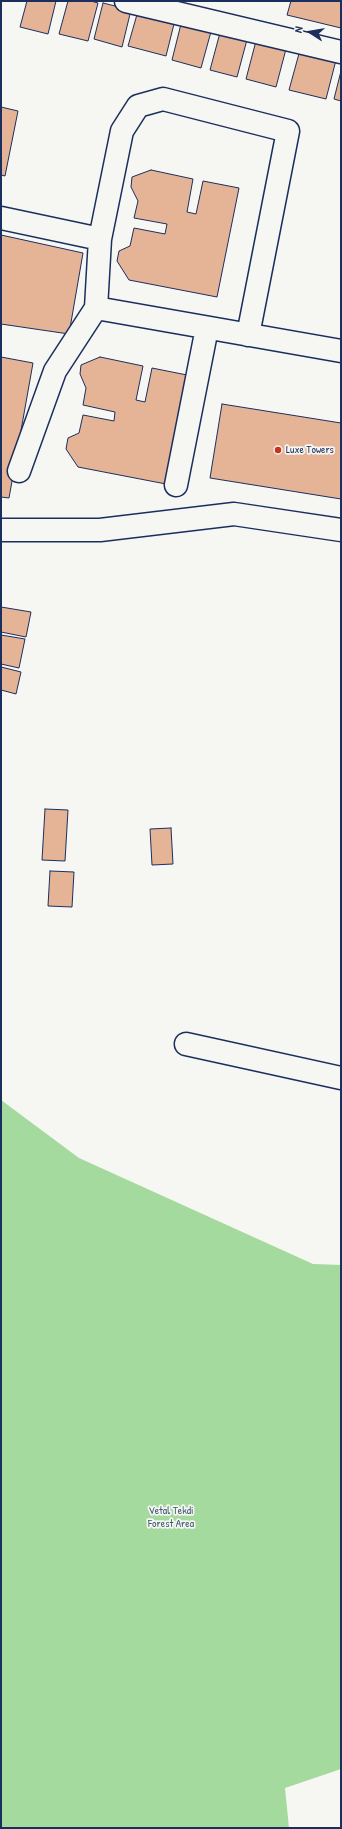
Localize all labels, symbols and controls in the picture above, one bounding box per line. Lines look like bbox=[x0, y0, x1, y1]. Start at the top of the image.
north arrow bbox=[290, 12, 330, 52]
text: N bbox=[291, 25, 306, 34]
place label: Luxe Towers bbox=[286, 443, 334, 457]
marker: Luxe Towers bbox=[273, 445, 283, 455]
park label: Vetal Tekdi Forest Area bbox=[148, 1504, 194, 1530]

